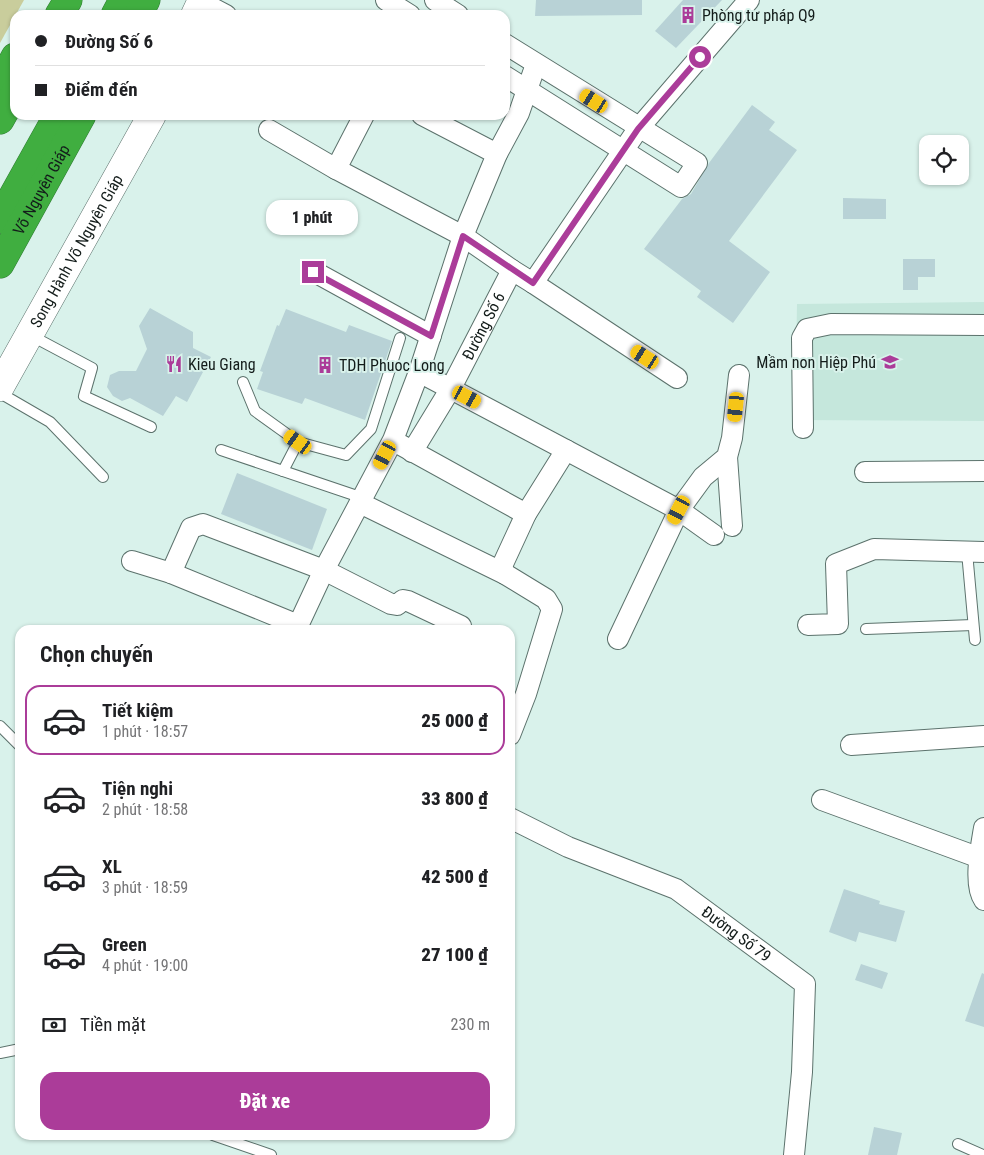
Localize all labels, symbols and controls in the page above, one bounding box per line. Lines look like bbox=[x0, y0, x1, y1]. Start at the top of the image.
building icon: Phòng tư pháp Q9 bbox=[678, 5, 698, 25]
place label: Phòng tư pháp Q9 bbox=[702, 6, 816, 25]
text: Đường Số 6 bbox=[65, 30, 153, 53]
route start bbox=[689, 46, 711, 68]
text: Điểm đến bbox=[65, 78, 137, 101]
car bbox=[577, 87, 610, 115]
map controls bbox=[919, 135, 969, 185]
button: locate bbox=[919, 135, 969, 185]
street label: Võ Nguyên Giáp bbox=[9, 141, 73, 238]
street label: Song Hành Võ Nguyên Giáp bbox=[26, 171, 127, 331]
callout: 1 phút bbox=[267, 200, 359, 234]
text: 1 phút bbox=[292, 208, 332, 227]
route end bbox=[302, 261, 324, 283]
street label: Đường Số 6 bbox=[458, 289, 509, 363]
car bbox=[628, 343, 661, 371]
school or university icon: Mầm non Hiệp Phú bbox=[880, 352, 900, 372]
place label: Mầm non Hiệp Phú bbox=[756, 353, 876, 372]
restaurant icon: Kieu Giang bbox=[164, 354, 184, 374]
place label: Kieu Giang bbox=[188, 355, 256, 374]
building icon: TDH Phuoc Long bbox=[315, 355, 335, 375]
place label: TDH Phuoc Long bbox=[339, 356, 445, 375]
car bbox=[450, 383, 483, 411]
car bbox=[726, 391, 745, 423]
car bbox=[281, 427, 314, 457]
car bbox=[371, 438, 398, 472]
car bbox=[665, 493, 692, 527]
text: Chọn chuyến bbox=[40, 642, 153, 667]
icon: car bbox=[42, 698, 87, 743]
text: Tiết kiệm bbox=[102, 699, 173, 722]
text: 25 000 ₫ bbox=[421, 709, 488, 732]
text: 1 phút · 18:57 bbox=[102, 722, 188, 741]
icon: car bbox=[42, 776, 87, 821]
text: Tiện nghi bbox=[102, 777, 173, 800]
text: 33 800 ₫ bbox=[421, 787, 488, 810]
text: 2 phút · 18:58 bbox=[102, 800, 188, 819]
icon: car bbox=[42, 854, 87, 899]
text: XL bbox=[102, 855, 122, 878]
text: 42 500 ₫ bbox=[421, 865, 488, 888]
text: 3 phút · 18:59 bbox=[102, 878, 188, 897]
street label: Đường Số 79 bbox=[698, 902, 775, 965]
icon: car bbox=[42, 932, 87, 977]
text: Green bbox=[102, 933, 147, 956]
text: 27 100 ₫ bbox=[421, 943, 488, 966]
text: 4 phút · 19:00 bbox=[102, 956, 188, 975]
icon: cash bbox=[40, 1011, 68, 1039]
text: Tiền mặt bbox=[80, 1013, 146, 1036]
text: 230 m bbox=[451, 1015, 490, 1034]
button: Đặt xe bbox=[40, 1072, 490, 1130]

